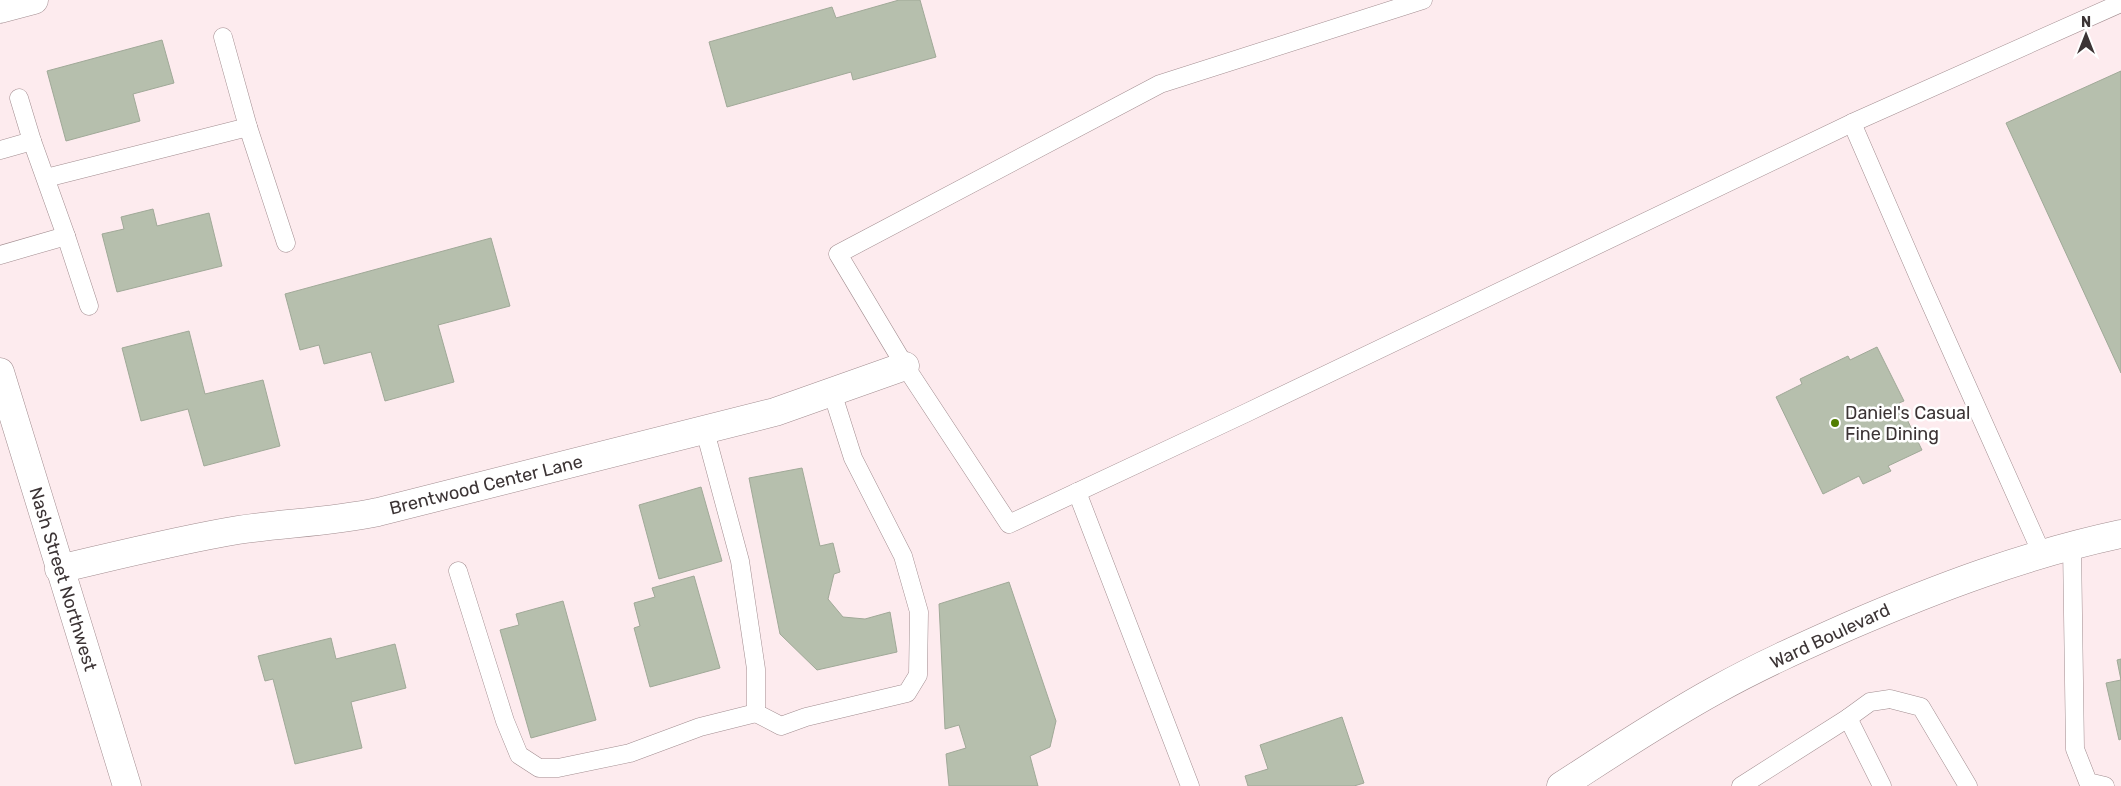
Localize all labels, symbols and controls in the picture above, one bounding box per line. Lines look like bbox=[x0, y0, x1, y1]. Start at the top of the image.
north arrow bbox=[2061, 10, 2111, 60]
text: N bbox=[2081, 14, 2091, 31]
place label: Daniel's Casual Fine Dining bbox=[1845, 402, 1970, 445]
marker: Daniel's Casual Fine Dining bbox=[1829, 417, 1841, 429]
street label: Brentwood Center Lane bbox=[387, 450, 585, 520]
street label: Nash Street Northwest bbox=[24, 484, 102, 674]
street label: Ward Boulevard bbox=[1766, 599, 1894, 673]

